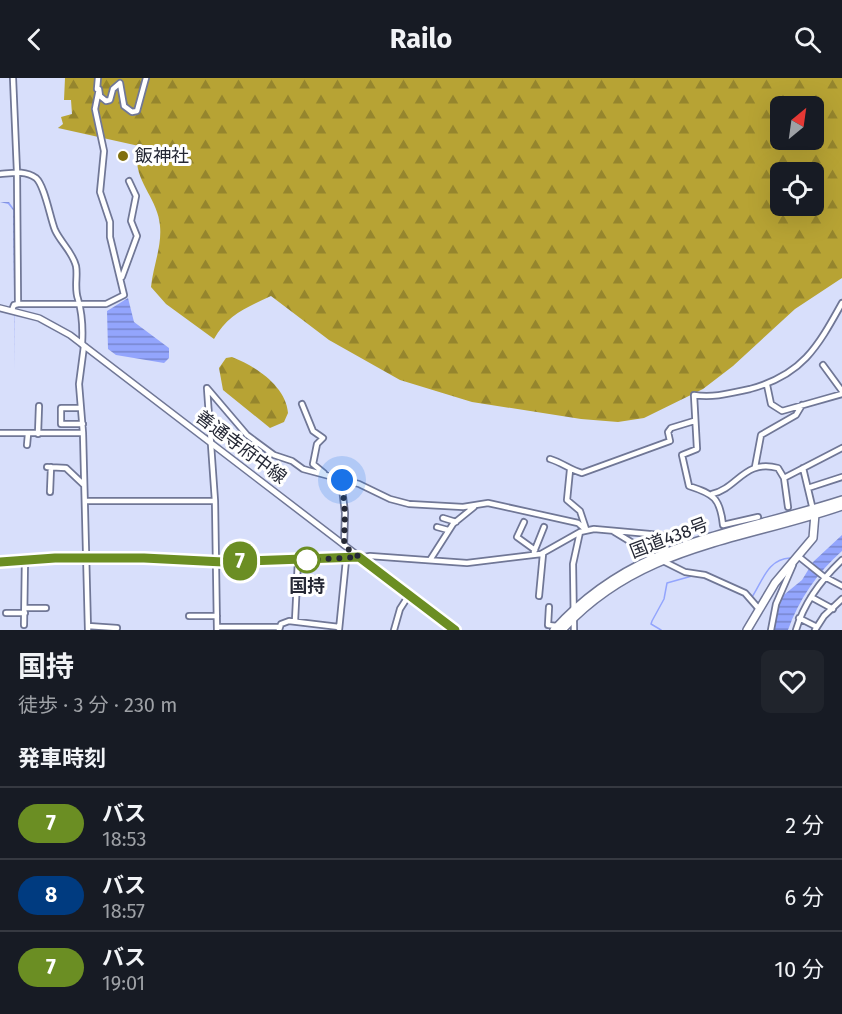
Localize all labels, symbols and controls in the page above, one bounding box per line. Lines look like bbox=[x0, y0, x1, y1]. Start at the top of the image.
icon: back bbox=[18, 23, 51, 56]
text: Railo bbox=[390, 23, 452, 55]
icon: search bbox=[791, 23, 824, 56]
north arrow bbox=[770, 96, 824, 150]
map controls bbox=[770, 96, 824, 216]
place label: 飯神社 bbox=[135, 145, 189, 167]
marker: 飯神社 bbox=[116, 149, 130, 163]
button: locate bbox=[770, 162, 824, 216]
street label: 善通寺府中線 bbox=[191, 406, 291, 488]
your location bbox=[327, 465, 357, 495]
street label: 国道438号 bbox=[627, 513, 711, 563]
line badge: 7 bbox=[220, 542, 260, 580]
marker: 国持 bbox=[294, 547, 320, 573]
text: 7 bbox=[235, 548, 245, 574]
place label: 国持 bbox=[289, 575, 325, 597]
text: 国持 bbox=[18, 650, 74, 683]
button: heart bbox=[761, 650, 824, 713]
text: 徒歩 · 3 分 · 230 m bbox=[18, 693, 177, 717]
text: 発車時刻 bbox=[18, 745, 106, 772]
text: バス bbox=[102, 800, 146, 827]
text: 7 bbox=[46, 810, 56, 836]
text: 2 分 bbox=[785, 812, 824, 839]
text: 18:53 bbox=[102, 827, 146, 851]
text: バス bbox=[102, 872, 146, 899]
text: 8 bbox=[45, 882, 57, 908]
text: 6 分 bbox=[784, 884, 824, 911]
text: 18:57 bbox=[102, 899, 145, 923]
text: バス bbox=[102, 944, 146, 971]
text: 7 bbox=[46, 954, 56, 980]
text: 10 分 bbox=[774, 956, 824, 983]
text: 19:01 bbox=[102, 971, 145, 995]

